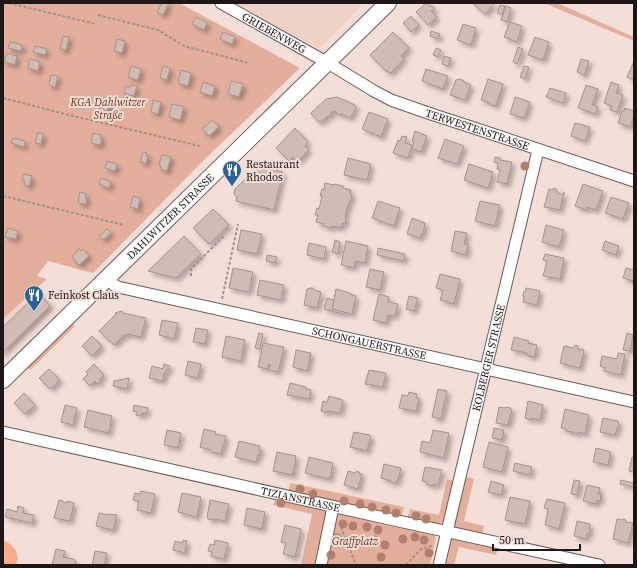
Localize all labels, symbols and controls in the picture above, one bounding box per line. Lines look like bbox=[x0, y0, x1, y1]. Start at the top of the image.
street label: GRIEBENWEG bbox=[239, 9, 309, 58]
park label: KGA Dahlwitzer Straße bbox=[69, 95, 146, 123]
street label: TERWESTENSTRASSE bbox=[423, 106, 531, 154]
place label: Restaurant Rhodos bbox=[246, 157, 300, 185]
restaurant icon: Restaurant Rhodos bbox=[221, 159, 243, 187]
street label: DAHLWITZER STRASSE bbox=[124, 170, 218, 263]
restaurant icon: Feinkost Claus bbox=[23, 284, 45, 312]
place label: Feinkost Claus bbox=[48, 288, 119, 303]
street label: KOLBERGER STRASSE bbox=[469, 303, 509, 413]
street label: SCHONGAUERSTRASSE bbox=[311, 323, 428, 364]
street label: TIZIANSTRASSE bbox=[259, 483, 342, 516]
scale bar bbox=[493, 526, 580, 552]
text: 50 m bbox=[499, 532, 525, 548]
park label: Graffplatz bbox=[332, 534, 379, 549]

